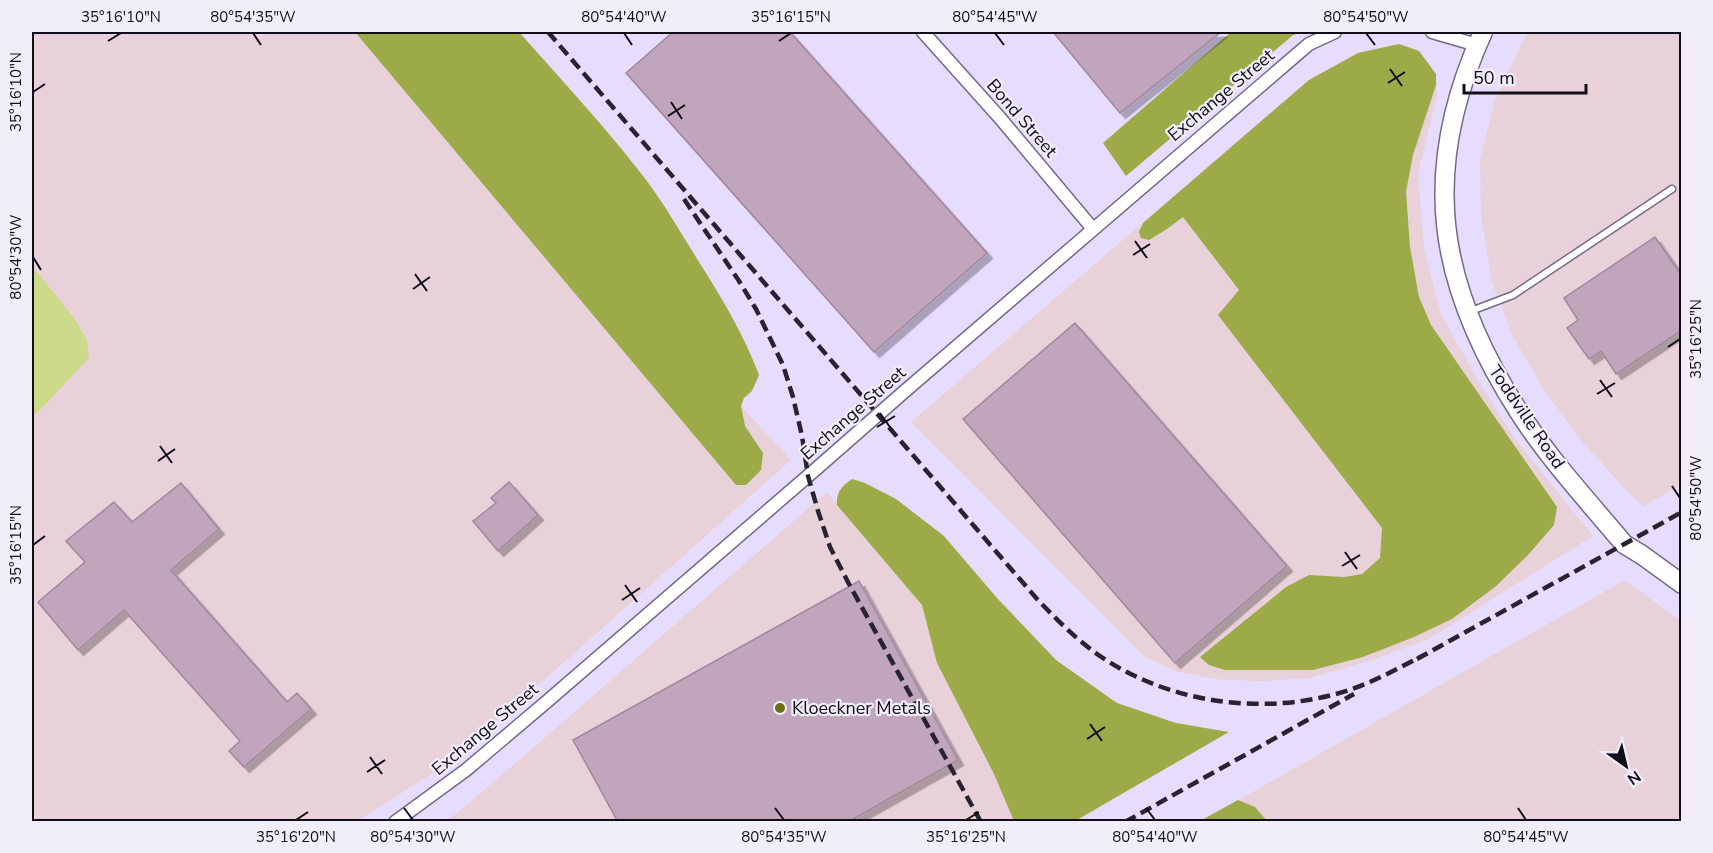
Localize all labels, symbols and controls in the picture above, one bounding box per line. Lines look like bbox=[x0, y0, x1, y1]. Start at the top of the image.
text: 35°16'10"N bbox=[81, 7, 161, 27]
text: 80°54'35"W bbox=[210, 7, 296, 27]
text: 80°54'40"W bbox=[581, 7, 667, 27]
text: 35°16'15"N bbox=[751, 7, 831, 27]
text: 80°54'45"W bbox=[952, 7, 1038, 27]
text: 80°54'50"W bbox=[1323, 7, 1409, 27]
street label: Exchange Street bbox=[1163, 43, 1280, 147]
text: 35°16'10"N bbox=[6, 52, 26, 132]
scale bar bbox=[1464, 57, 1586, 95]
text: 50 m bbox=[1473, 66, 1515, 90]
street label: Bond Street bbox=[981, 74, 1063, 163]
text: 80°54'30"W bbox=[6, 214, 26, 300]
text: 35°16'25"N bbox=[1686, 299, 1706, 379]
street label: Exchange Street bbox=[795, 360, 911, 465]
street label: Toddville Road bbox=[1483, 360, 1571, 474]
text: 80°54'50"W bbox=[1686, 455, 1706, 541]
text: 35°16'15"N bbox=[6, 505, 26, 585]
street label: Exchange Street bbox=[427, 677, 544, 781]
place label: Kloeckner Metals bbox=[792, 696, 931, 720]
marker: Kloeckner Metals bbox=[773, 701, 787, 715]
north arrow bbox=[1596, 736, 1656, 796]
text: N bbox=[1623, 765, 1645, 790]
text: 35°16'20"N bbox=[256, 827, 336, 847]
text: 80°54'30"W bbox=[370, 827, 456, 847]
text: 80°54'35"W bbox=[741, 827, 827, 847]
text: 35°16'25"N bbox=[926, 827, 1006, 847]
text: 80°54'40"W bbox=[1112, 827, 1198, 847]
text: 80°54'45"W bbox=[1483, 827, 1569, 847]

